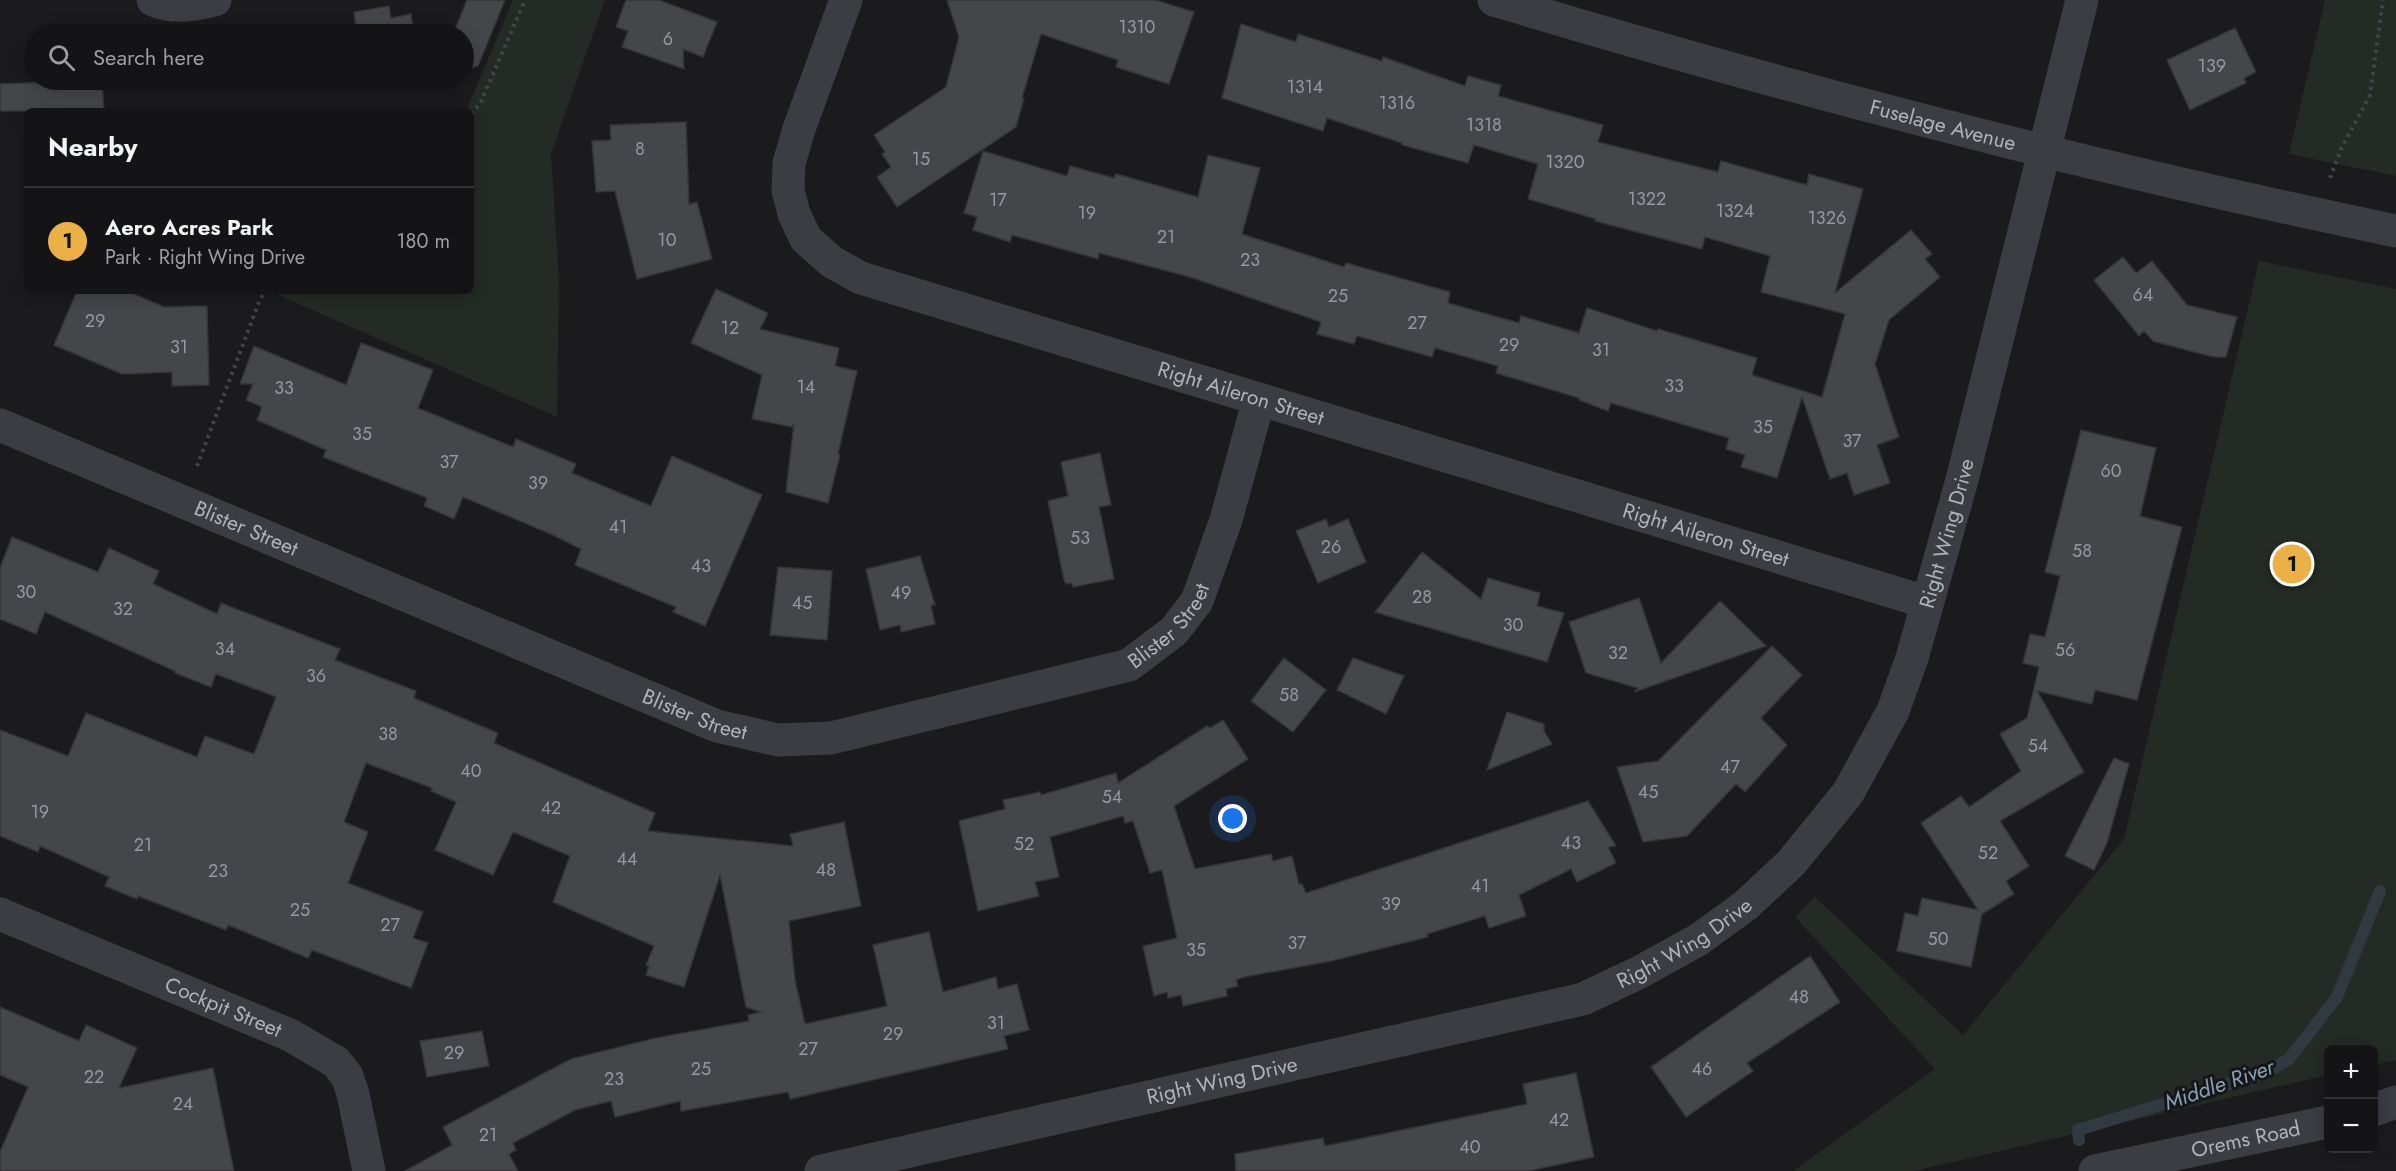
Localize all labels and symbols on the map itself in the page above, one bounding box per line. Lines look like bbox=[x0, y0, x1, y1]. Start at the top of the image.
house number: 1310 bbox=[1119, 14, 1156, 40]
house number: 6 bbox=[663, 26, 673, 52]
house number: 139 bbox=[2198, 53, 2226, 79]
house number: 1314 bbox=[1287, 74, 1323, 100]
house number: 1316 bbox=[1379, 90, 1415, 116]
street label: Fuselage Avenue bbox=[1866, 92, 2019, 158]
house number: 1318 bbox=[1466, 112, 1502, 138]
house number: 8 bbox=[635, 136, 645, 162]
house number: 15 bbox=[912, 146, 930, 172]
house number: 1320 bbox=[1546, 149, 1585, 175]
house number: 1322 bbox=[1628, 186, 1666, 212]
house number: 17 bbox=[989, 187, 1007, 213]
house number: 1324 bbox=[1716, 198, 1754, 224]
house number: 19 bbox=[1078, 200, 1096, 226]
house number: 1326 bbox=[1808, 205, 1846, 231]
house number: 21 bbox=[1157, 224, 1175, 250]
house number: 10 bbox=[658, 227, 677, 253]
house number: 23 bbox=[1240, 247, 1260, 273]
house number: 64 bbox=[2133, 282, 2153, 308]
house number: 25 bbox=[1328, 283, 1348, 309]
house number: 29 bbox=[85, 308, 105, 334]
house number: 27 bbox=[1407, 310, 1427, 336]
house number: 12 bbox=[721, 315, 739, 341]
house number: 29 bbox=[1499, 332, 1519, 358]
house number: 31 bbox=[170, 334, 188, 360]
house number: 31 bbox=[1592, 337, 1610, 363]
street label: Right Aileron Street bbox=[1154, 354, 1328, 433]
house number: 33 bbox=[1664, 373, 1684, 399]
house number: 14 bbox=[797, 374, 815, 400]
house number: 33 bbox=[274, 375, 294, 401]
house number: 35 bbox=[1753, 414, 1773, 440]
house number: 35 bbox=[352, 421, 372, 447]
house number: 37 bbox=[1842, 428, 1862, 454]
house number: 37 bbox=[439, 449, 459, 475]
street label: Right Wing Drive bbox=[1912, 455, 1982, 612]
house number: 60 bbox=[2100, 458, 2122, 484]
house number: 39 bbox=[528, 470, 548, 496]
street label: Blister Street bbox=[190, 493, 303, 563]
street label: Right Aileron Street bbox=[1619, 496, 1793, 574]
house number: 41 bbox=[609, 514, 627, 540]
house number: 53 bbox=[1070, 525, 1090, 551]
house number: 26 bbox=[1321, 534, 1341, 560]
house number: 58 bbox=[2072, 538, 2092, 564]
pin: 1 bbox=[2272, 542, 2312, 586]
house number: 43 bbox=[691, 553, 711, 579]
house number: 30 bbox=[16, 579, 37, 605]
street label: Blister Street bbox=[1121, 579, 1217, 676]
house number: 49 bbox=[891, 580, 911, 606]
house number: 28 bbox=[1412, 584, 1432, 610]
house number: 45 bbox=[792, 590, 812, 616]
house number: 32 bbox=[113, 596, 133, 622]
house number: 30 bbox=[1503, 612, 1524, 638]
house number: 34 bbox=[215, 636, 235, 662]
house number: 56 bbox=[2055, 637, 2075, 663]
house number: 32 bbox=[1608, 640, 1628, 666]
house number: 36 bbox=[306, 663, 326, 689]
street label: Blister Street bbox=[638, 681, 750, 747]
house number: 58 bbox=[1279, 682, 1299, 708]
house number: 38 bbox=[378, 721, 398, 747]
house number: 54 bbox=[2028, 733, 2048, 759]
house number: 47 bbox=[1720, 754, 1741, 780]
house number: 40 bbox=[460, 758, 482, 784]
house number: 45 bbox=[1638, 779, 1658, 805]
house number: 54 bbox=[1102, 784, 1122, 810]
house number: 42 bbox=[541, 795, 561, 821]
house number: 19 bbox=[31, 799, 49, 825]
your location bbox=[1218, 804, 1247, 833]
house number: 43 bbox=[1561, 830, 1581, 856]
house number: 52 bbox=[1014, 831, 1034, 857]
house number: 21 bbox=[134, 832, 152, 858]
house number: 52 bbox=[1978, 840, 1998, 866]
house number: 44 bbox=[617, 846, 638, 872]
house number: 48 bbox=[816, 857, 836, 883]
house number: 23 bbox=[208, 858, 228, 884]
house number: 41 bbox=[1471, 873, 1489, 899]
house number: 39 bbox=[1381, 891, 1401, 917]
street label: Right Wing Drive bbox=[1612, 891, 1759, 996]
house number: 25 bbox=[290, 897, 310, 923]
house number: 27 bbox=[380, 912, 400, 938]
house number: 50 bbox=[1928, 926, 1949, 952]
house number: 37 bbox=[1287, 930, 1307, 956]
house number: 35 bbox=[1186, 937, 1206, 963]
street label: Cockpit Street bbox=[160, 969, 286, 1045]
house number: 48 bbox=[1789, 984, 1809, 1010]
house number: 31 bbox=[987, 1010, 1005, 1036]
house number: 29 bbox=[883, 1021, 903, 1047]
house number: 27 bbox=[798, 1036, 818, 1062]
house number: 29 bbox=[444, 1040, 464, 1066]
street label: Right Wing Drive bbox=[1144, 1049, 1300, 1112]
water label: Middle River bbox=[2160, 1050, 2280, 1118]
house number: 25 bbox=[691, 1056, 711, 1082]
house number: 46 bbox=[1692, 1056, 1712, 1082]
house number: 22 bbox=[84, 1064, 104, 1090]
house number: 23 bbox=[604, 1066, 624, 1092]
house number: 24 bbox=[173, 1091, 193, 1117]
house number: 42 bbox=[1549, 1107, 1569, 1133]
street label: Orems Road bbox=[2188, 1113, 2303, 1165]
house number: 21 bbox=[479, 1122, 497, 1148]
house number: 40 bbox=[1459, 1134, 1481, 1160]

